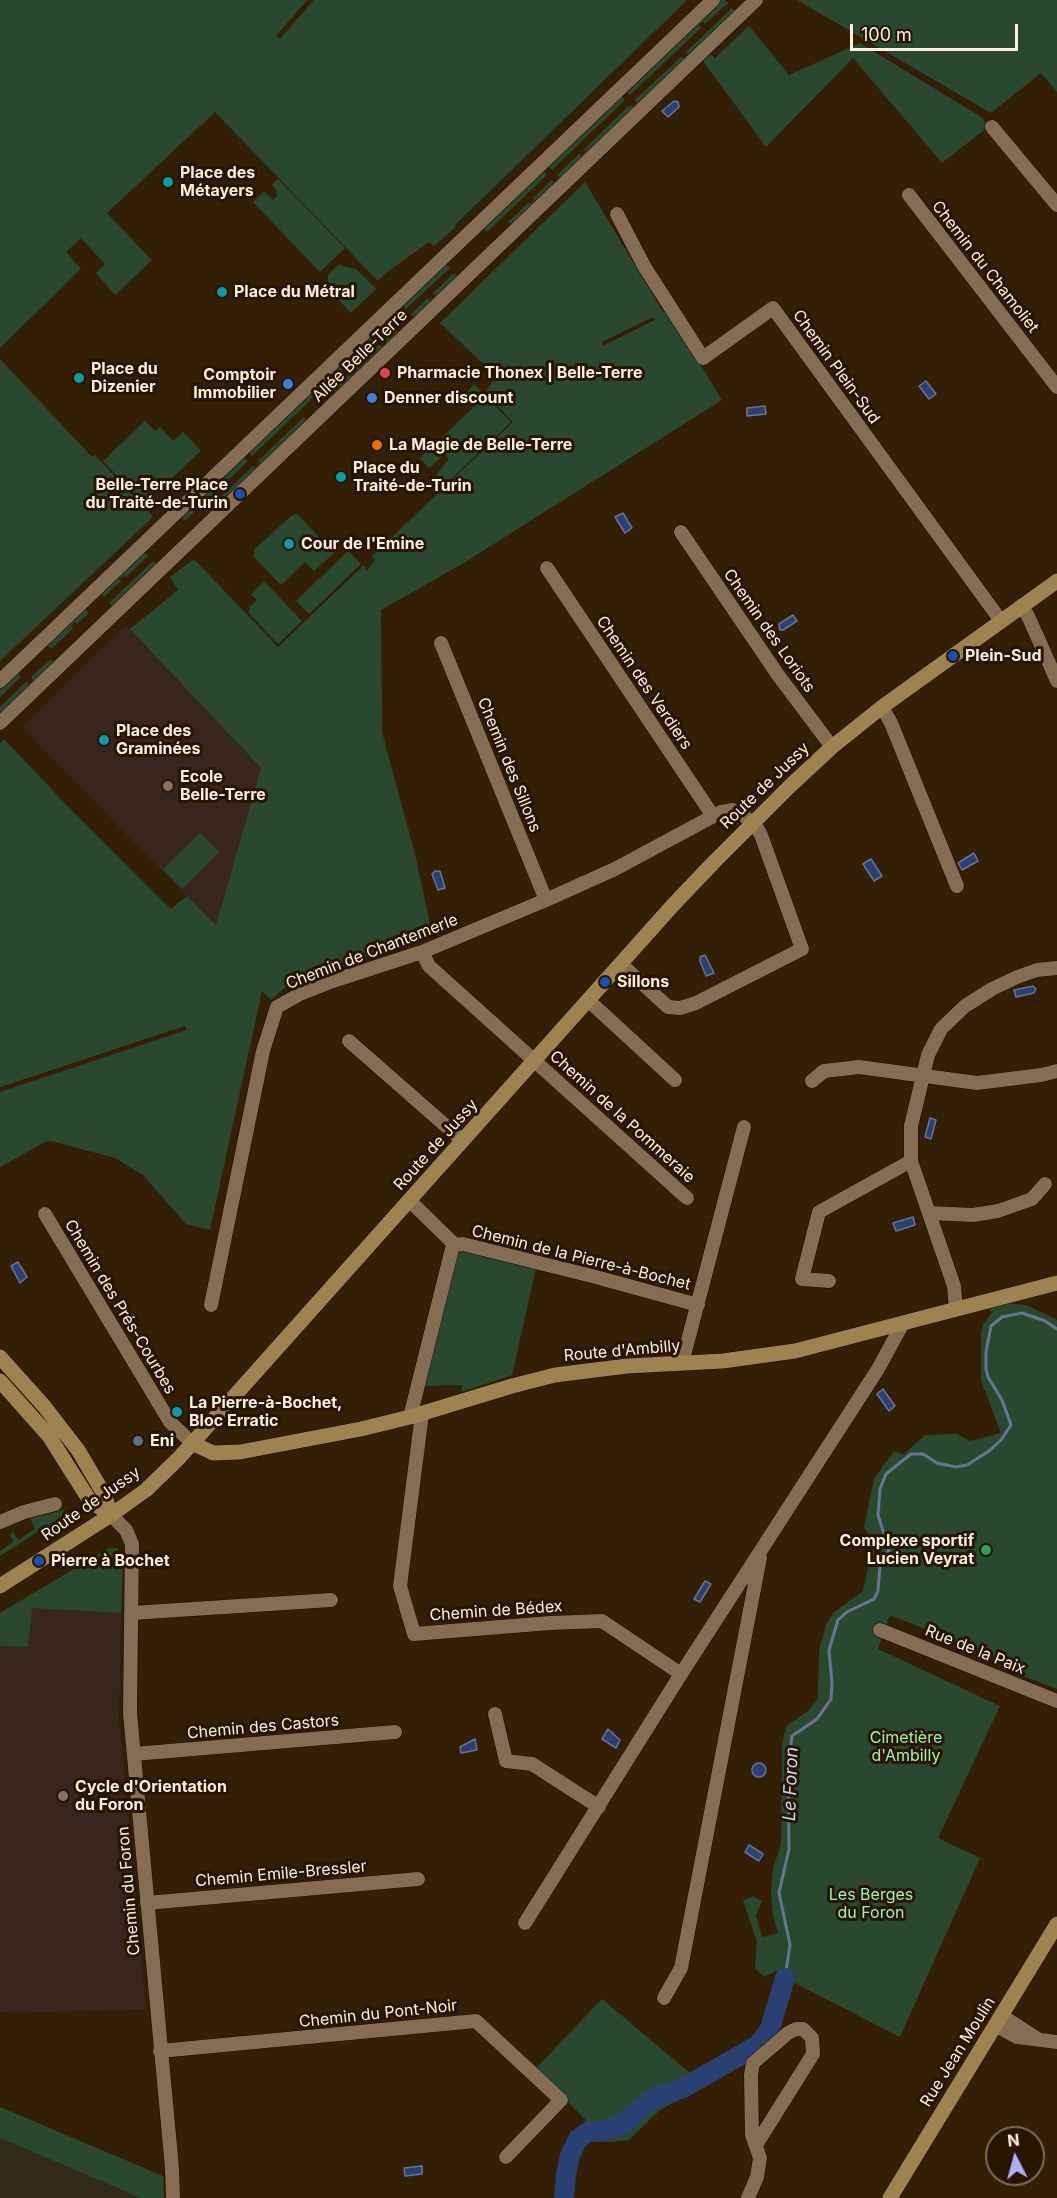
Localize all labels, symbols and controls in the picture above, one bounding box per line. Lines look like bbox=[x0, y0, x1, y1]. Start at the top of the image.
scale bar bbox=[853, 12, 1021, 50]
text: 100 m bbox=[861, 24, 912, 45]
place label: Place des Métayers bbox=[180, 163, 255, 201]
marker: Place des Métayers bbox=[161, 175, 175, 189]
street label: Chemin du Chamoliet bbox=[928, 197, 1042, 337]
place label: Place du Métral bbox=[234, 282, 355, 302]
marker: Place du Métral bbox=[215, 285, 229, 299]
street label: Allée Belle-Terre bbox=[308, 306, 412, 406]
street label: Chemin Plein-Sud bbox=[788, 306, 884, 428]
place label: Place du Dizenier bbox=[91, 359, 158, 397]
place label: Pharmacie Thonex | Belle-Terre bbox=[397, 363, 642, 383]
place label: Comptoir Immobilier bbox=[193, 365, 276, 403]
marker: Pharmacie Thonex | Belle-Terre bbox=[378, 366, 392, 380]
marker: Place du Dizenier bbox=[72, 371, 86, 385]
marker: Comptoir Immobilier bbox=[281, 377, 295, 391]
place label: Denner discount bbox=[384, 388, 513, 408]
marker: Denner discount bbox=[365, 391, 379, 405]
place label: La Magie de Belle-Terre bbox=[389, 435, 572, 455]
marker: La Magie de Belle-Terre bbox=[370, 438, 384, 452]
place label: Place du Traité-de-Turin bbox=[353, 458, 472, 496]
marker: Place du Traité-de-Turin bbox=[334, 470, 348, 484]
place label: Belle-Terre Place du Traité-de-Turin bbox=[85, 475, 228, 513]
marker: Belle-Terre Place du Traité-de-Turin bbox=[233, 487, 247, 501]
place label: Cour de l'Emine bbox=[301, 534, 424, 554]
marker: Cour de l'Emine bbox=[282, 537, 296, 551]
street label: Chemin des Loriots bbox=[719, 566, 819, 696]
street label: Chemin des Verdiers bbox=[592, 612, 696, 754]
place label: Plein-Sud bbox=[965, 646, 1042, 666]
marker: Plein-Sud bbox=[946, 649, 960, 663]
street label: Chemin des Sillons bbox=[473, 695, 545, 835]
place label: Place des Graminées bbox=[116, 721, 201, 759]
marker: Place des Graminées bbox=[97, 733, 111, 747]
street label: Route de Jussy bbox=[717, 739, 813, 833]
place label: Ecole Belle-Terre bbox=[180, 767, 266, 805]
marker: Ecole Belle-Terre bbox=[161, 779, 175, 793]
street label: Chemin de Chantemerle bbox=[283, 910, 461, 994]
place label: Sillons bbox=[617, 972, 669, 992]
marker: Sillons bbox=[598, 975, 612, 989]
street label: Chemin de la Pommeraie bbox=[545, 1047, 699, 1187]
street label: Route de Jussy bbox=[390, 1095, 482, 1195]
street label: Chemin des Prés-Courbes bbox=[60, 1216, 180, 1398]
street label: Chemin de la Pierre-à-Bochet bbox=[470, 1221, 692, 1295]
street label: Route d'Ambilly bbox=[563, 1336, 681, 1366]
place label: La Pierre-à-Bochet, Bloc Erratic bbox=[189, 1393, 342, 1431]
marker: La Pierre-à-Bochet, Bloc Erratic bbox=[170, 1405, 184, 1419]
place label: Eni bbox=[150, 1431, 174, 1451]
marker: Eni bbox=[131, 1434, 145, 1448]
street label: Route de Jussy bbox=[38, 1463, 144, 1545]
place label: Complexe sportif Lucien Veyrat bbox=[840, 1531, 974, 1569]
marker: Complexe sportif Lucien Veyrat bbox=[979, 1543, 993, 1557]
place label: Pierre à Bochet bbox=[51, 1551, 170, 1571]
marker: Pierre à Bochet bbox=[32, 1554, 46, 1568]
street label: Chemin de Bédex bbox=[429, 1597, 563, 1625]
street label: Rue de la Paix bbox=[922, 1621, 1028, 1679]
street label: Chemin des Castors bbox=[186, 1711, 340, 1743]
park label: Cimetière d'Ambilly bbox=[870, 1728, 942, 1766]
water label: Le Foron bbox=[779, 1747, 803, 1821]
place label: Cycle d'Orientation du Foron bbox=[75, 1777, 227, 1815]
marker: Cycle d'Orientation du Foron bbox=[56, 1789, 70, 1803]
street label: Chemin du Foron bbox=[114, 1826, 144, 1956]
street label: Chemin Emile-Bressler bbox=[194, 1857, 368, 1891]
park label: Les Berges du Foron bbox=[829, 1885, 913, 1923]
street label: Rue Jean Moulin bbox=[917, 1994, 999, 2110]
street label: Chemin du Pont-Noir bbox=[298, 1996, 458, 2032]
north arrow bbox=[985, 2126, 1045, 2186]
text: N bbox=[1006, 2130, 1020, 2151]

